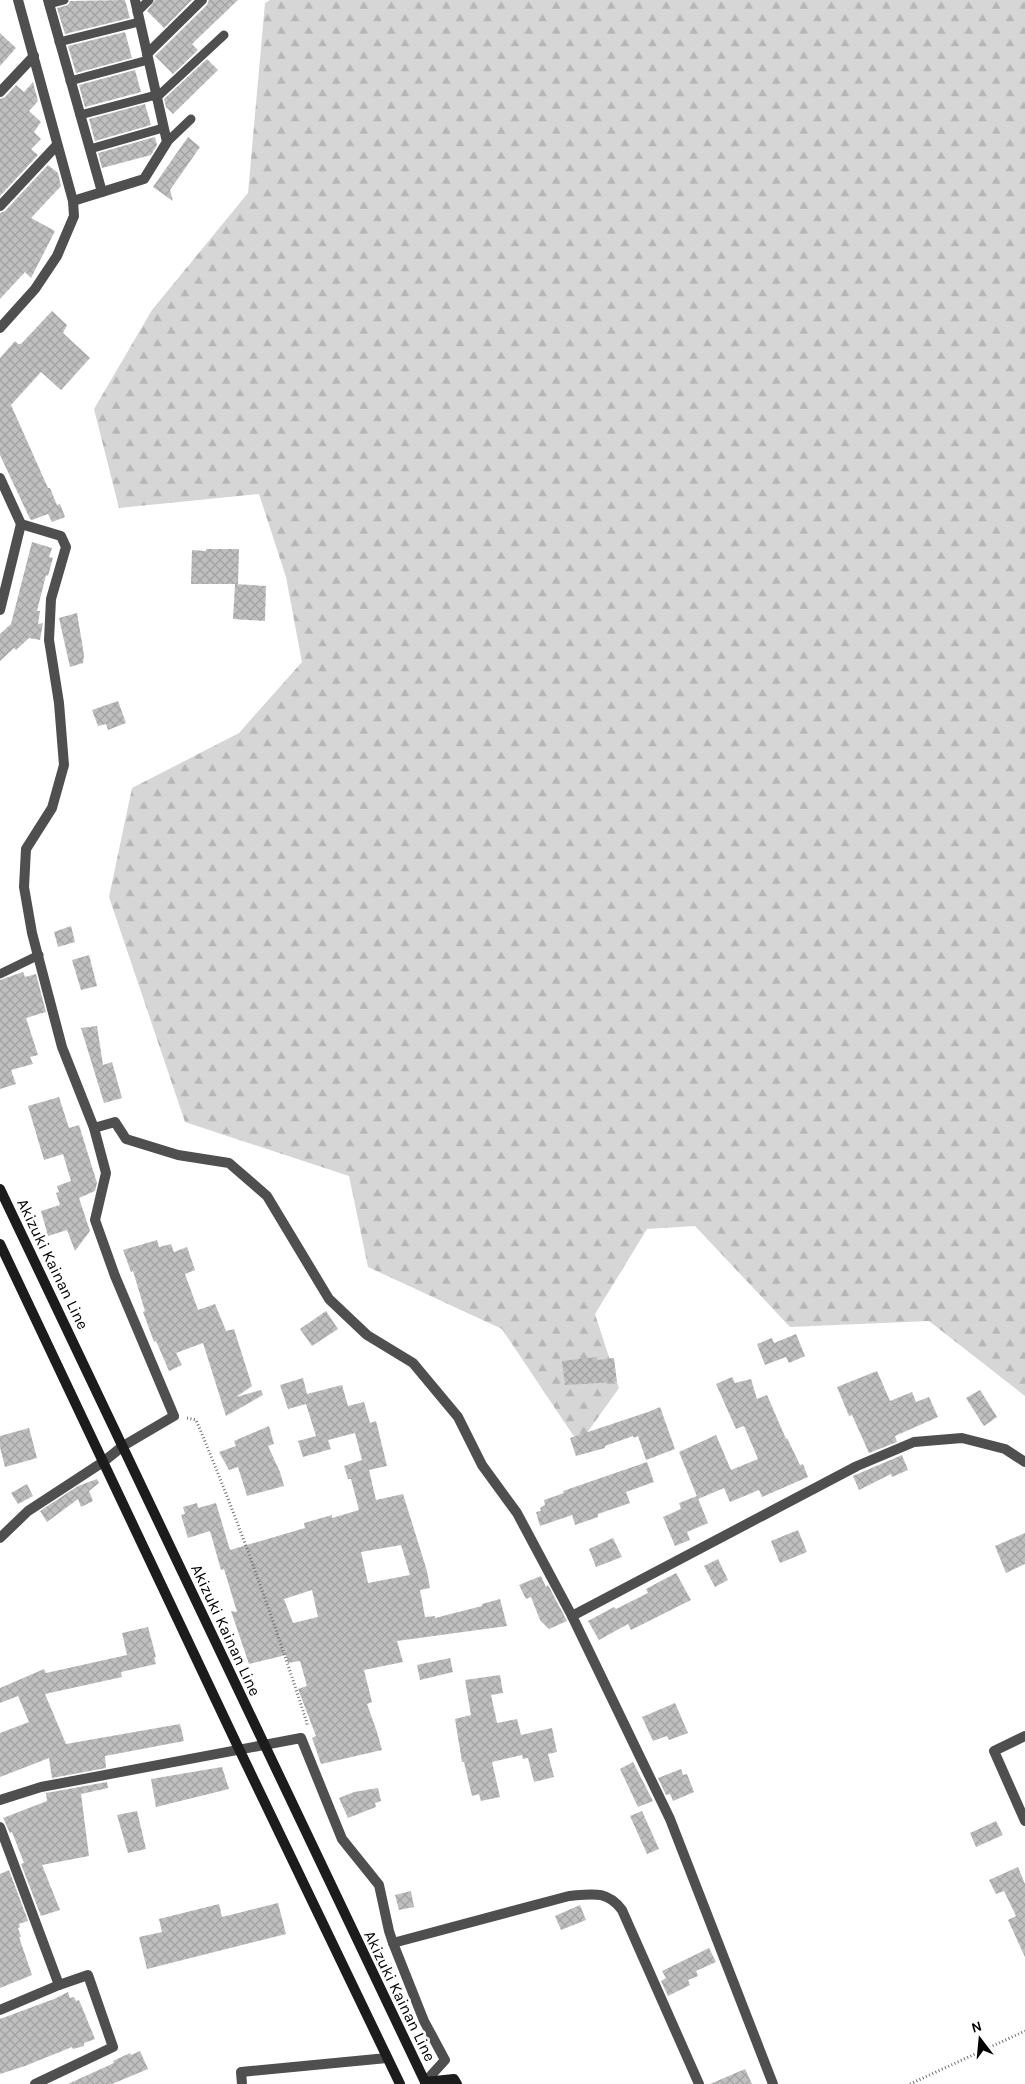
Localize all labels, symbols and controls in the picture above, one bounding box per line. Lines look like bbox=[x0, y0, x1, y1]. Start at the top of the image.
street label: Akizuki Kainan Line bbox=[13, 1195, 93, 1333]
street label: Akizuki Kainan Line bbox=[187, 1561, 265, 1699]
street label: Akizuki Kainan Line bbox=[360, 1927, 440, 2065]
north arrow bbox=[955, 2014, 1005, 2064]
text: N bbox=[969, 2017, 984, 2037]

